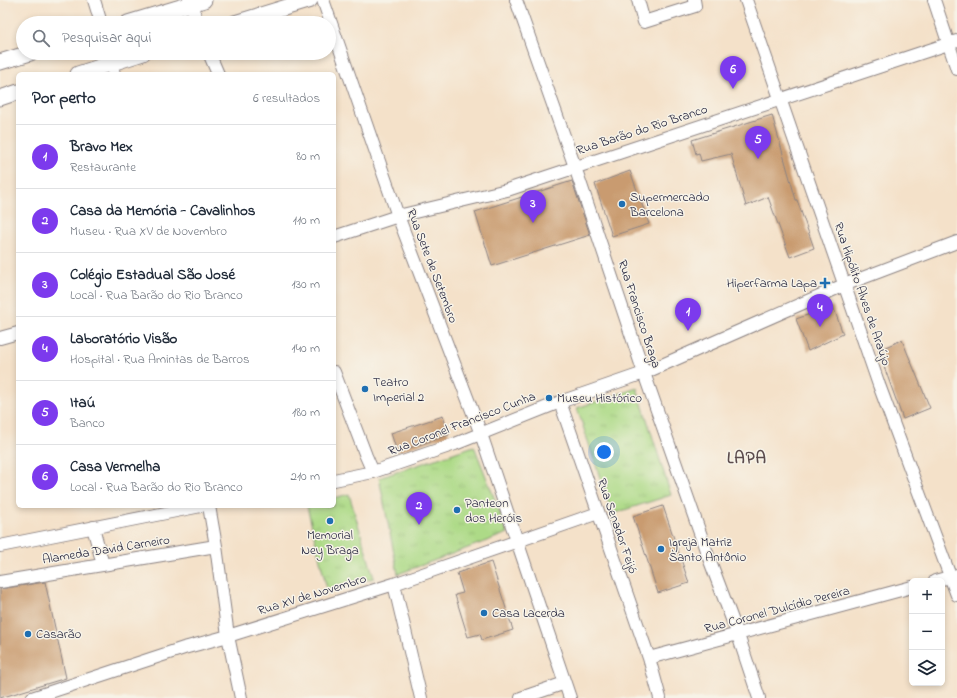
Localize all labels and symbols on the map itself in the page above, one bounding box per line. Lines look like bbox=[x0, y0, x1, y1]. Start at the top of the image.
pin: 6 bbox=[720, 56, 746, 89]
street label: Rua Barão do Rio Branco bbox=[574, 100, 710, 160]
pin: 5 bbox=[745, 126, 771, 159]
place label: Supermercado Barcelona bbox=[629, 188, 710, 222]
pin: 3 bbox=[520, 190, 546, 223]
marker: Supermercado Barcelona bbox=[617, 199, 627, 209]
street label: Rua Sete de Setembro bbox=[401, 206, 463, 326]
street label: Rua Hipólito Alves de Araújo bbox=[829, 220, 896, 369]
street label: Rua Francisco Braga bbox=[612, 257, 665, 371]
place label: Hiperfarma Lapa bbox=[727, 274, 817, 293]
marker: Hiperfarma Lapa bbox=[820, 278, 830, 288]
pin: 4 bbox=[807, 294, 833, 327]
pin: 1 bbox=[675, 298, 701, 331]
place label: Teatro Imperial 2 bbox=[373, 373, 425, 407]
marker: Teatro Imperial 2 bbox=[360, 384, 370, 394]
street label: Rua Coronel Francisco Cunha bbox=[385, 387, 539, 461]
place label: Museu Histórico bbox=[557, 389, 642, 408]
marker: Museu Histórico bbox=[544, 393, 554, 403]
your location bbox=[594, 442, 614, 462]
district label: LAPA bbox=[727, 446, 767, 471]
street label: Rua Senador Feijó bbox=[592, 476, 642, 576]
pin: 2 bbox=[406, 492, 432, 525]
place label: Panteon dos Heróis bbox=[465, 494, 522, 528]
marker: Panteon dos Heróis bbox=[452, 505, 462, 515]
marker: Memorial Ney Braga bbox=[325, 516, 335, 526]
place label: Memorial Ney Braga bbox=[301, 526, 359, 561]
street label: Alameda David Carneiro bbox=[41, 531, 171, 569]
place label: Igreja Matriz Santo Antônio bbox=[669, 533, 746, 567]
marker: Igreja Matriz Santo Antônio bbox=[656, 544, 666, 554]
street label: Rua XV de Novembro bbox=[255, 569, 369, 621]
street label: Rua Coronel Dulcídio Pereira bbox=[702, 581, 852, 639]
place label: Casa Lacerda bbox=[492, 604, 565, 623]
marker: Casa Lacerda bbox=[479, 608, 489, 618]
place label: Casarão bbox=[36, 625, 81, 644]
marker: Casarão bbox=[23, 629, 33, 639]

